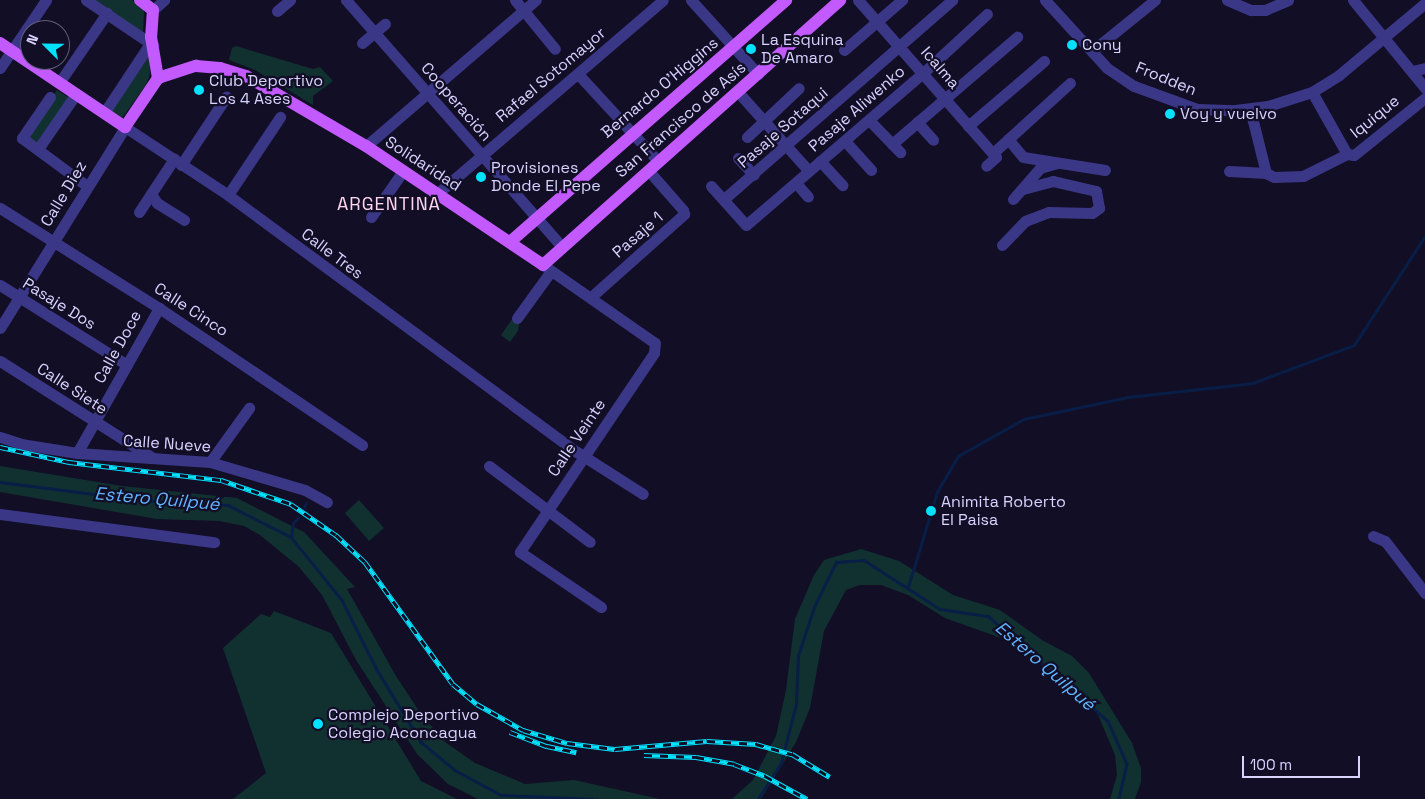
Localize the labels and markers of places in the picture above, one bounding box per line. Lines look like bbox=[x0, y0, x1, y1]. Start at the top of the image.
place label: La Esquina De Amaro bbox=[761, 30, 844, 68]
place label: Cony bbox=[1082, 35, 1122, 55]
marker: Cony bbox=[1066, 39, 1078, 51]
marker: La Esquina De Amaro bbox=[745, 43, 757, 55]
place label: Club Deportivo Los 4 Ases bbox=[209, 71, 323, 109]
marker: Club Deportivo Los 4 Ases bbox=[193, 84, 205, 96]
place label: Voy y vuelvo bbox=[1180, 104, 1277, 124]
marker: Voy y vuelvo bbox=[1164, 108, 1176, 120]
place label: Provisiones Donde El Pepe bbox=[491, 158, 601, 196]
marker: Provisiones Donde El Pepe bbox=[475, 171, 487, 183]
place label: Animita Roberto El Paisa bbox=[941, 492, 1066, 530]
marker: Animita Roberto El Paisa bbox=[925, 505, 937, 517]
place label: Complejo Deportivo Colegio Aconcagua bbox=[328, 705, 479, 743]
marker: Complejo Deportivo Colegio Aconcagua bbox=[312, 718, 324, 730]

